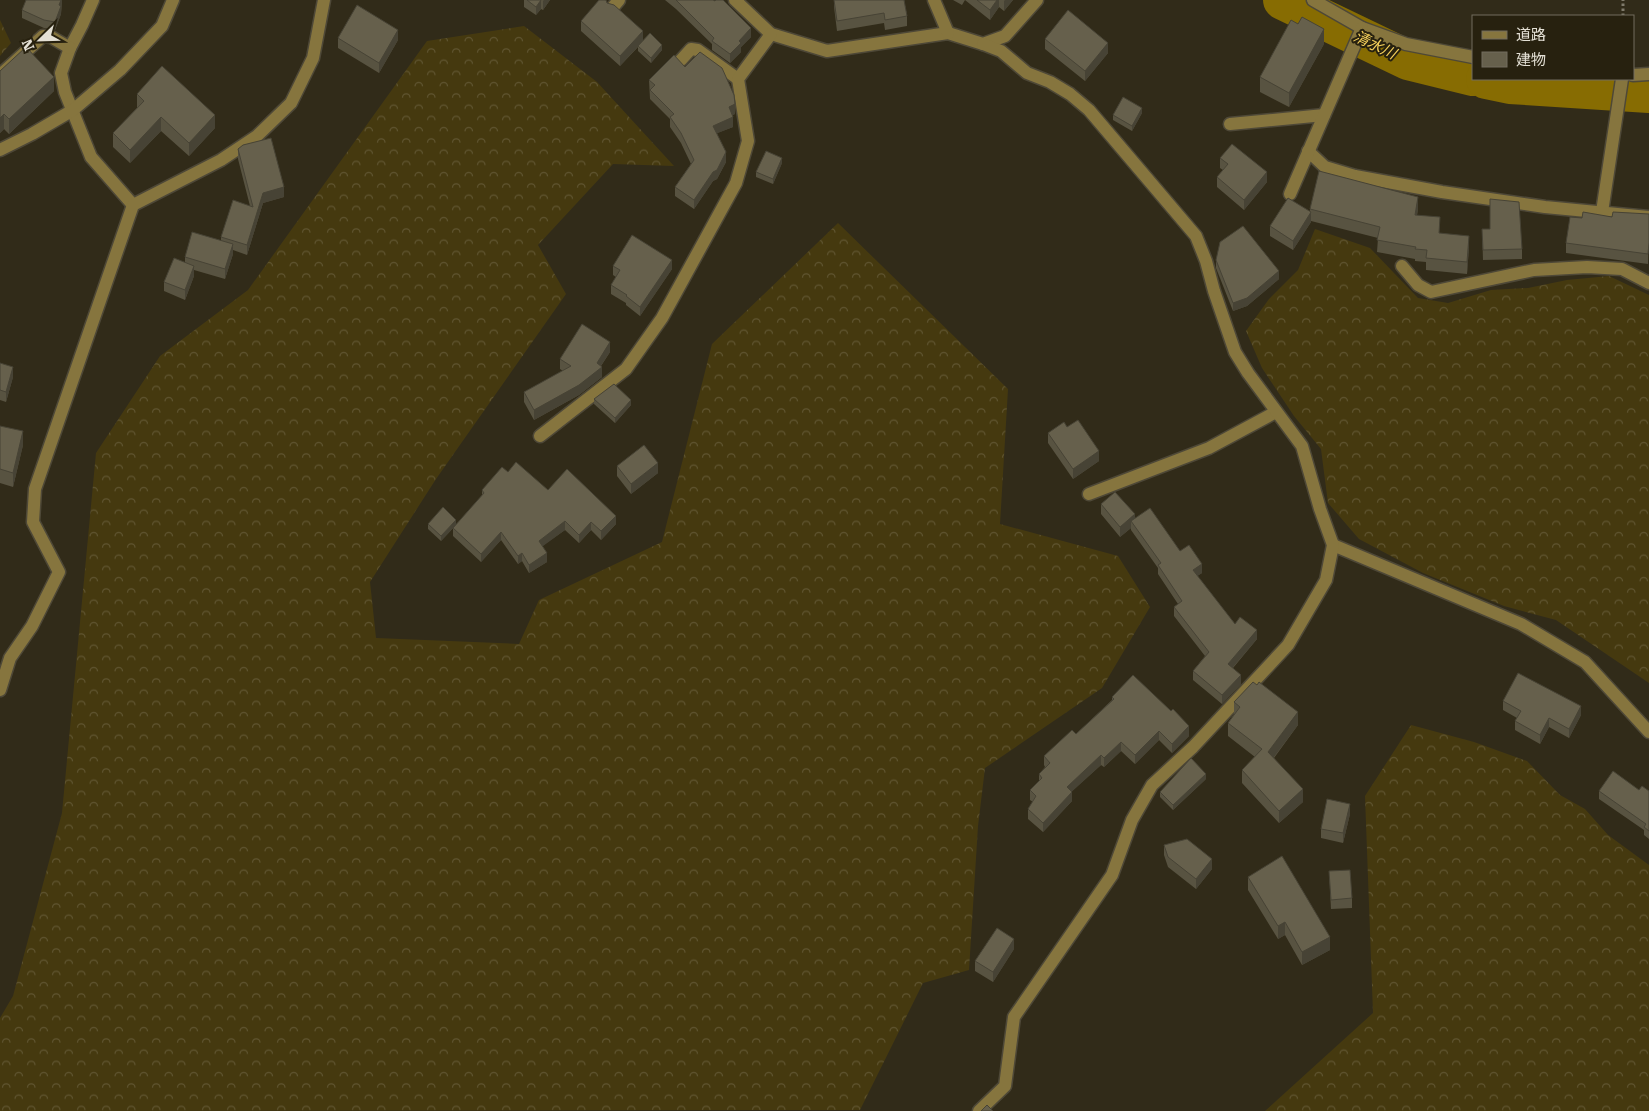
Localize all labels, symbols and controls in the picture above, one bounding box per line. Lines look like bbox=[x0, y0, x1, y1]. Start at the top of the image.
north arrow bbox=[15, 15, 65, 65]
legend bbox=[1472, 15, 1634, 80]
text: 道路 bbox=[1516, 26, 1546, 44]
water label: 清水川 bbox=[1351, 27, 1401, 64]
text: N bbox=[18, 37, 38, 53]
text: 建物 bbox=[1516, 51, 1546, 69]

